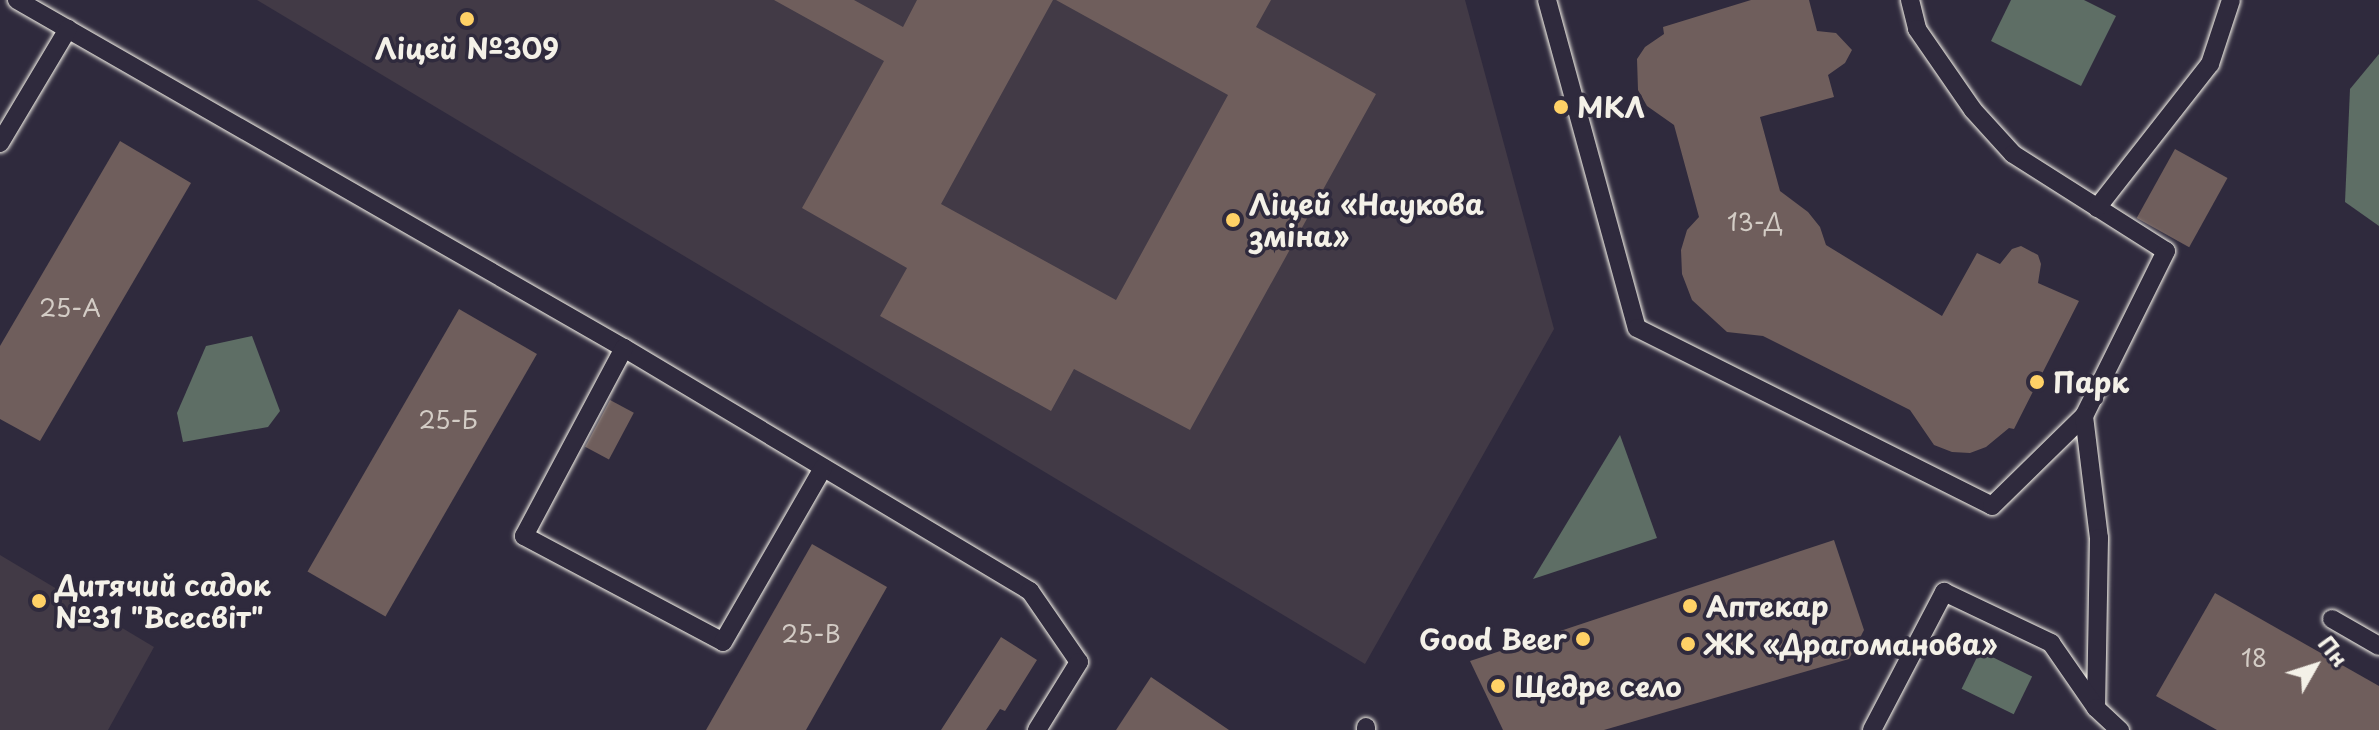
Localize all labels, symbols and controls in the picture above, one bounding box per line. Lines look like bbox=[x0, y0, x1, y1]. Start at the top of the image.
marker: Ліцей №309 bbox=[458, 10, 476, 28]
place label: Ліцей №309 bbox=[375, 31, 559, 65]
place label: МКЛ bbox=[1577, 90, 1645, 124]
marker: МКЛ bbox=[1552, 98, 1570, 116]
place label: Ліцей «Наукова зміна» bbox=[1249, 187, 1483, 253]
house number: 13-Д bbox=[1727, 208, 1783, 236]
marker: Ліцей «Наукова зміна» bbox=[1224, 211, 1242, 229]
house number: 25-А bbox=[39, 294, 101, 322]
place label: Парк bbox=[2053, 365, 2129, 399]
marker: Парк bbox=[2028, 373, 2046, 391]
house number: 25-Б bbox=[418, 406, 478, 434]
place label: Дитячий садок №31 "Всесвіт" bbox=[55, 568, 271, 634]
place label: Аптекар bbox=[1706, 589, 1828, 623]
marker: Дитячий садок №31 "Всесвіт" bbox=[30, 592, 48, 610]
marker: Аптекар bbox=[1681, 597, 1699, 615]
house number: 25-В bbox=[781, 620, 841, 648]
place label: Good Beer bbox=[1419, 622, 1567, 656]
north arrow bbox=[2275, 626, 2355, 706]
place label: ЖК «Драгоманова» bbox=[1704, 627, 1999, 661]
text: Пн bbox=[2311, 628, 2357, 673]
marker: Good Beer bbox=[1574, 630, 1592, 648]
marker: ЖК «Драгоманова» bbox=[1679, 635, 1697, 653]
house number: 18 bbox=[2241, 644, 2267, 672]
place label: Щедре село bbox=[1514, 669, 1683, 703]
marker: Щедре село bbox=[1489, 677, 1507, 695]

